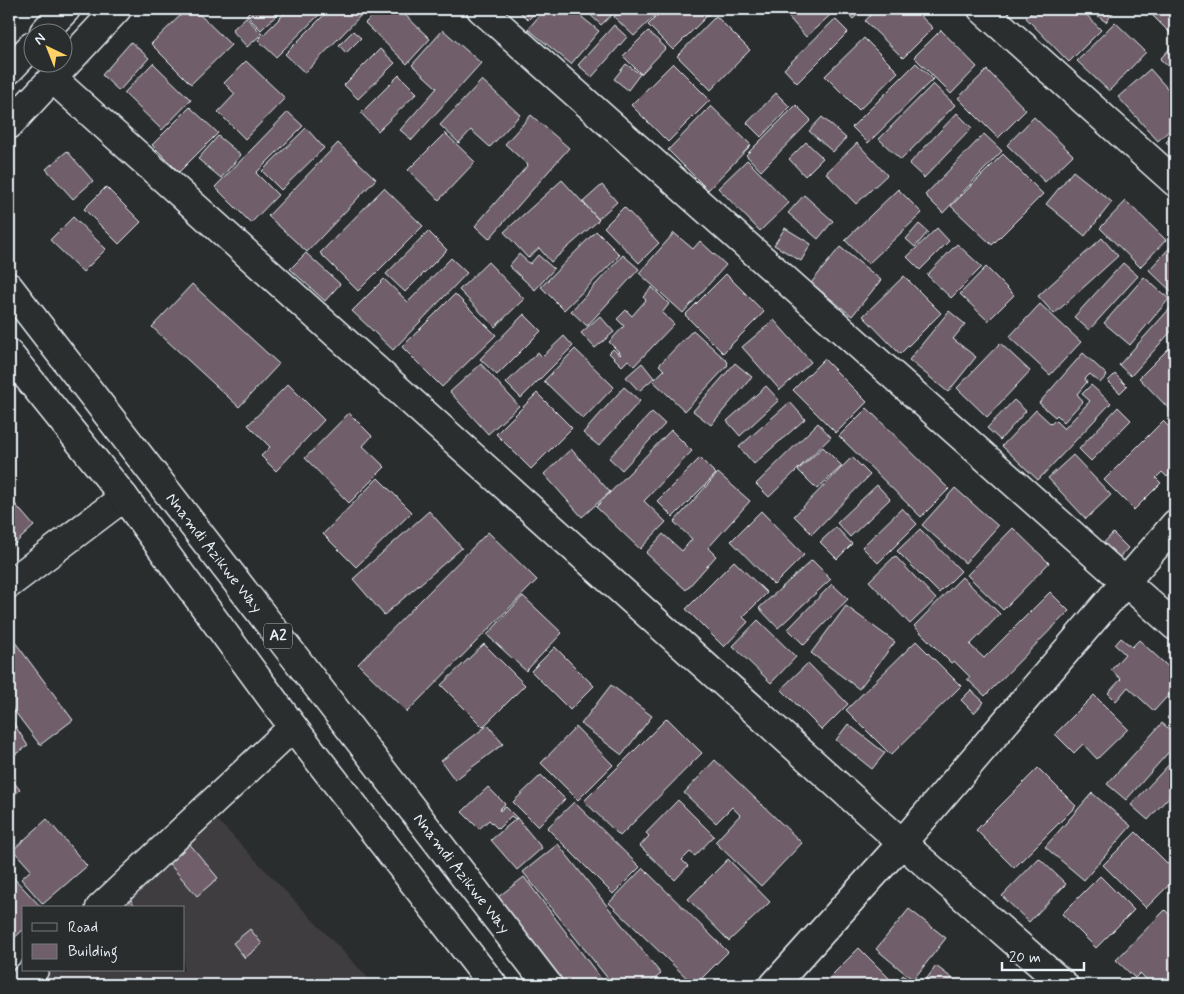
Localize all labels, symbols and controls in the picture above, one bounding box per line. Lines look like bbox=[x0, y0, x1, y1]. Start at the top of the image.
north arrow bbox=[22, 22, 72, 72]
text: N bbox=[30, 29, 49, 49]
street label: Nnamdi Azikwe Way bbox=[161, 488, 268, 617]
road number: A2 bbox=[264, 624, 292, 648]
street label: Nnamdi Azikwe Way bbox=[409, 809, 515, 938]
legend bbox=[22, 906, 185, 972]
text: Road bbox=[68, 918, 98, 938]
scale bar bbox=[1002, 939, 1084, 971]
text: Building bbox=[68, 942, 118, 963]
text: 20 m bbox=[1009, 948, 1041, 968]

